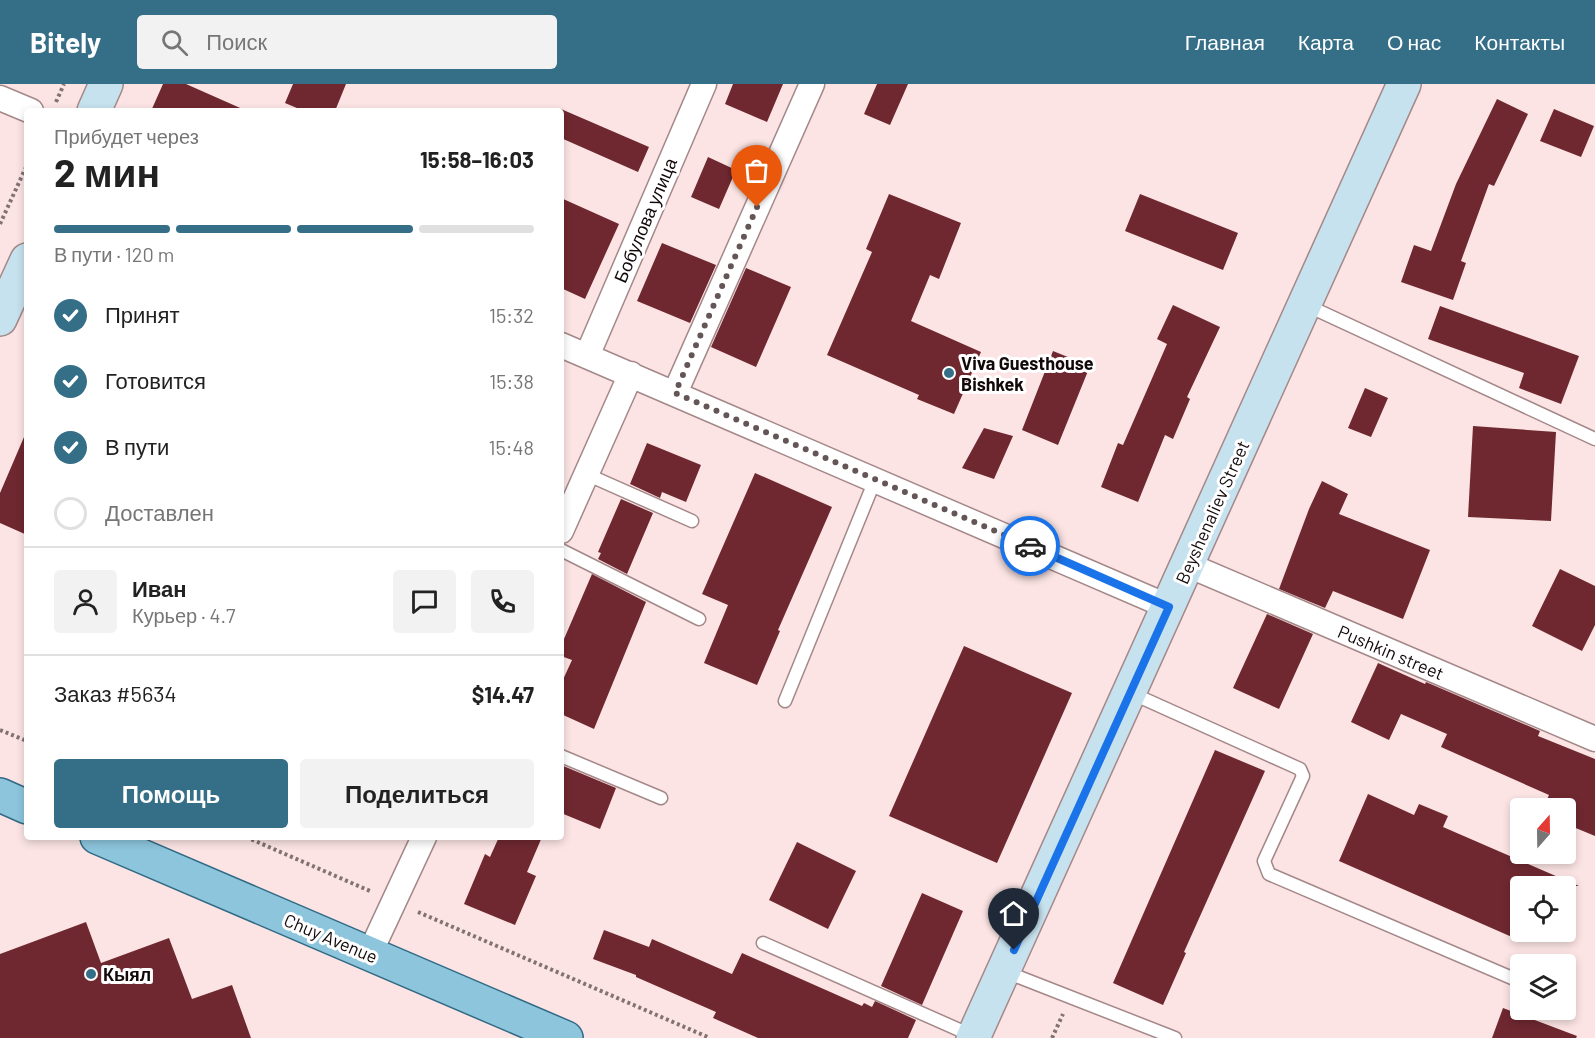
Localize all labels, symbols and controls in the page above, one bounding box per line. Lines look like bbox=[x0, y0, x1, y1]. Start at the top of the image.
search box bbox=[137, 15, 557, 69]
text: Bitely bbox=[30, 25, 101, 59]
icon: search bbox=[158, 26, 191, 59]
text: Поиск bbox=[206, 28, 267, 54]
text: Главная bbox=[1185, 29, 1265, 54]
text: Карта bbox=[1298, 29, 1354, 54]
text: О нас bbox=[1387, 29, 1441, 54]
text: Контакты bbox=[1474, 29, 1565, 54]
text: Прибудет через bbox=[54, 124, 199, 148]
pin bbox=[731, 145, 782, 207]
text: 15:58–16:03 bbox=[420, 146, 534, 172]
text: 2 мин bbox=[54, 148, 160, 195]
street label: Бобулова улица bbox=[609, 153, 682, 286]
icon: bag bbox=[740, 154, 773, 187]
text: В пути · 120 m bbox=[54, 242, 174, 266]
icon: check bbox=[54, 299, 87, 332]
text: Принят bbox=[105, 301, 179, 327]
text: 15:32 bbox=[489, 303, 534, 327]
place label: Viva Guesthouse Bishkek bbox=[961, 352, 1094, 395]
icon: check bbox=[54, 365, 87, 398]
marker: Viva Guesthouse Bishkek bbox=[942, 366, 956, 380]
text: Готовится bbox=[105, 367, 206, 393]
text: 15:38 bbox=[489, 369, 534, 393]
icon: check bbox=[54, 431, 87, 464]
text: В пути bbox=[105, 433, 169, 459]
text: 15:48 bbox=[489, 435, 534, 459]
street label: Beyshenaliev Street bbox=[1171, 437, 1253, 587]
text: Доставлен bbox=[105, 499, 214, 525]
courier bbox=[1000, 516, 1060, 576]
icon: car bbox=[1014, 530, 1047, 563]
button: person bbox=[54, 570, 117, 633]
button: chat bbox=[393, 570, 456, 633]
button: phone bbox=[471, 570, 534, 633]
text: Иван bbox=[132, 575, 187, 601]
text: Курьер · 4.7 bbox=[132, 603, 235, 627]
street label: Pushkin street bbox=[1335, 620, 1447, 684]
text: Заказ #5634 bbox=[54, 680, 177, 706]
text: $14.47 bbox=[472, 681, 534, 707]
button: Помощь bbox=[54, 759, 288, 828]
button: Поделиться bbox=[300, 759, 534, 828]
north arrow bbox=[1510, 798, 1576, 864]
map controls bbox=[1510, 798, 1576, 1020]
button: locate bbox=[1510, 876, 1576, 942]
pin bbox=[988, 888, 1039, 950]
icon: home bbox=[997, 897, 1030, 930]
street label: Chuy Avenue bbox=[281, 908, 381, 968]
button: layers bbox=[1510, 954, 1576, 1020]
place label: Кыял bbox=[103, 963, 151, 985]
marker: Кыял bbox=[84, 967, 98, 981]

